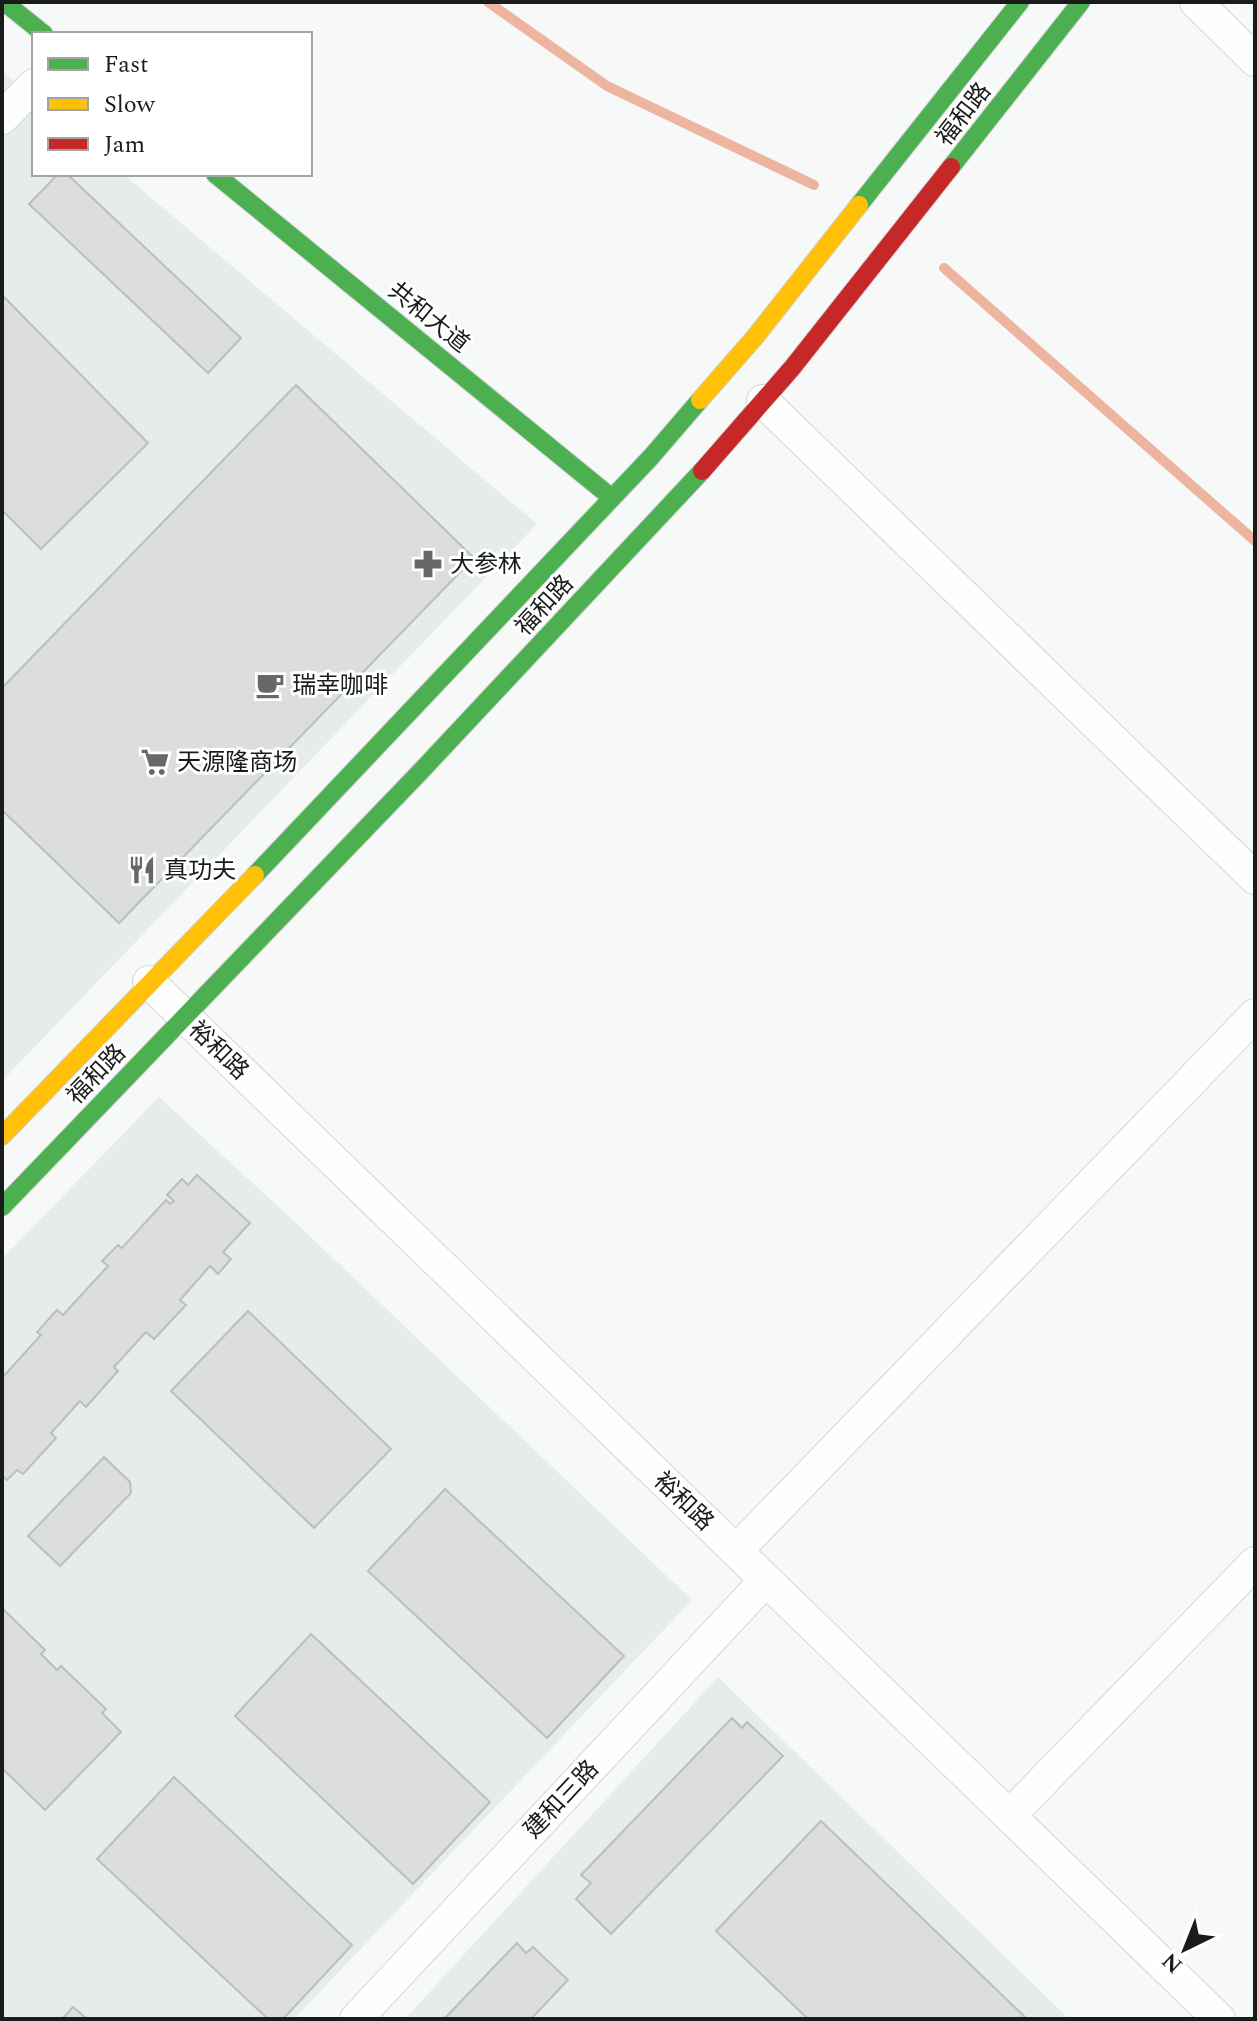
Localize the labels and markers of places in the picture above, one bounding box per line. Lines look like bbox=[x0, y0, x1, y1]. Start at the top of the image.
place label: 大参林 bbox=[450, 547, 522, 583]
pharmacy icon: 大参林 bbox=[413, 549, 443, 579]
place label: 瑞幸咖啡 bbox=[292, 668, 388, 704]
cafe icon: 瑞幸咖啡 bbox=[255, 670, 285, 700]
place label: 天源隆商场 bbox=[177, 745, 297, 781]
supermarket icon: 天源隆商场 bbox=[140, 747, 170, 777]
place label: 真功夫 bbox=[164, 853, 236, 889]
restaurant icon: 真功夫 bbox=[127, 855, 157, 885]

